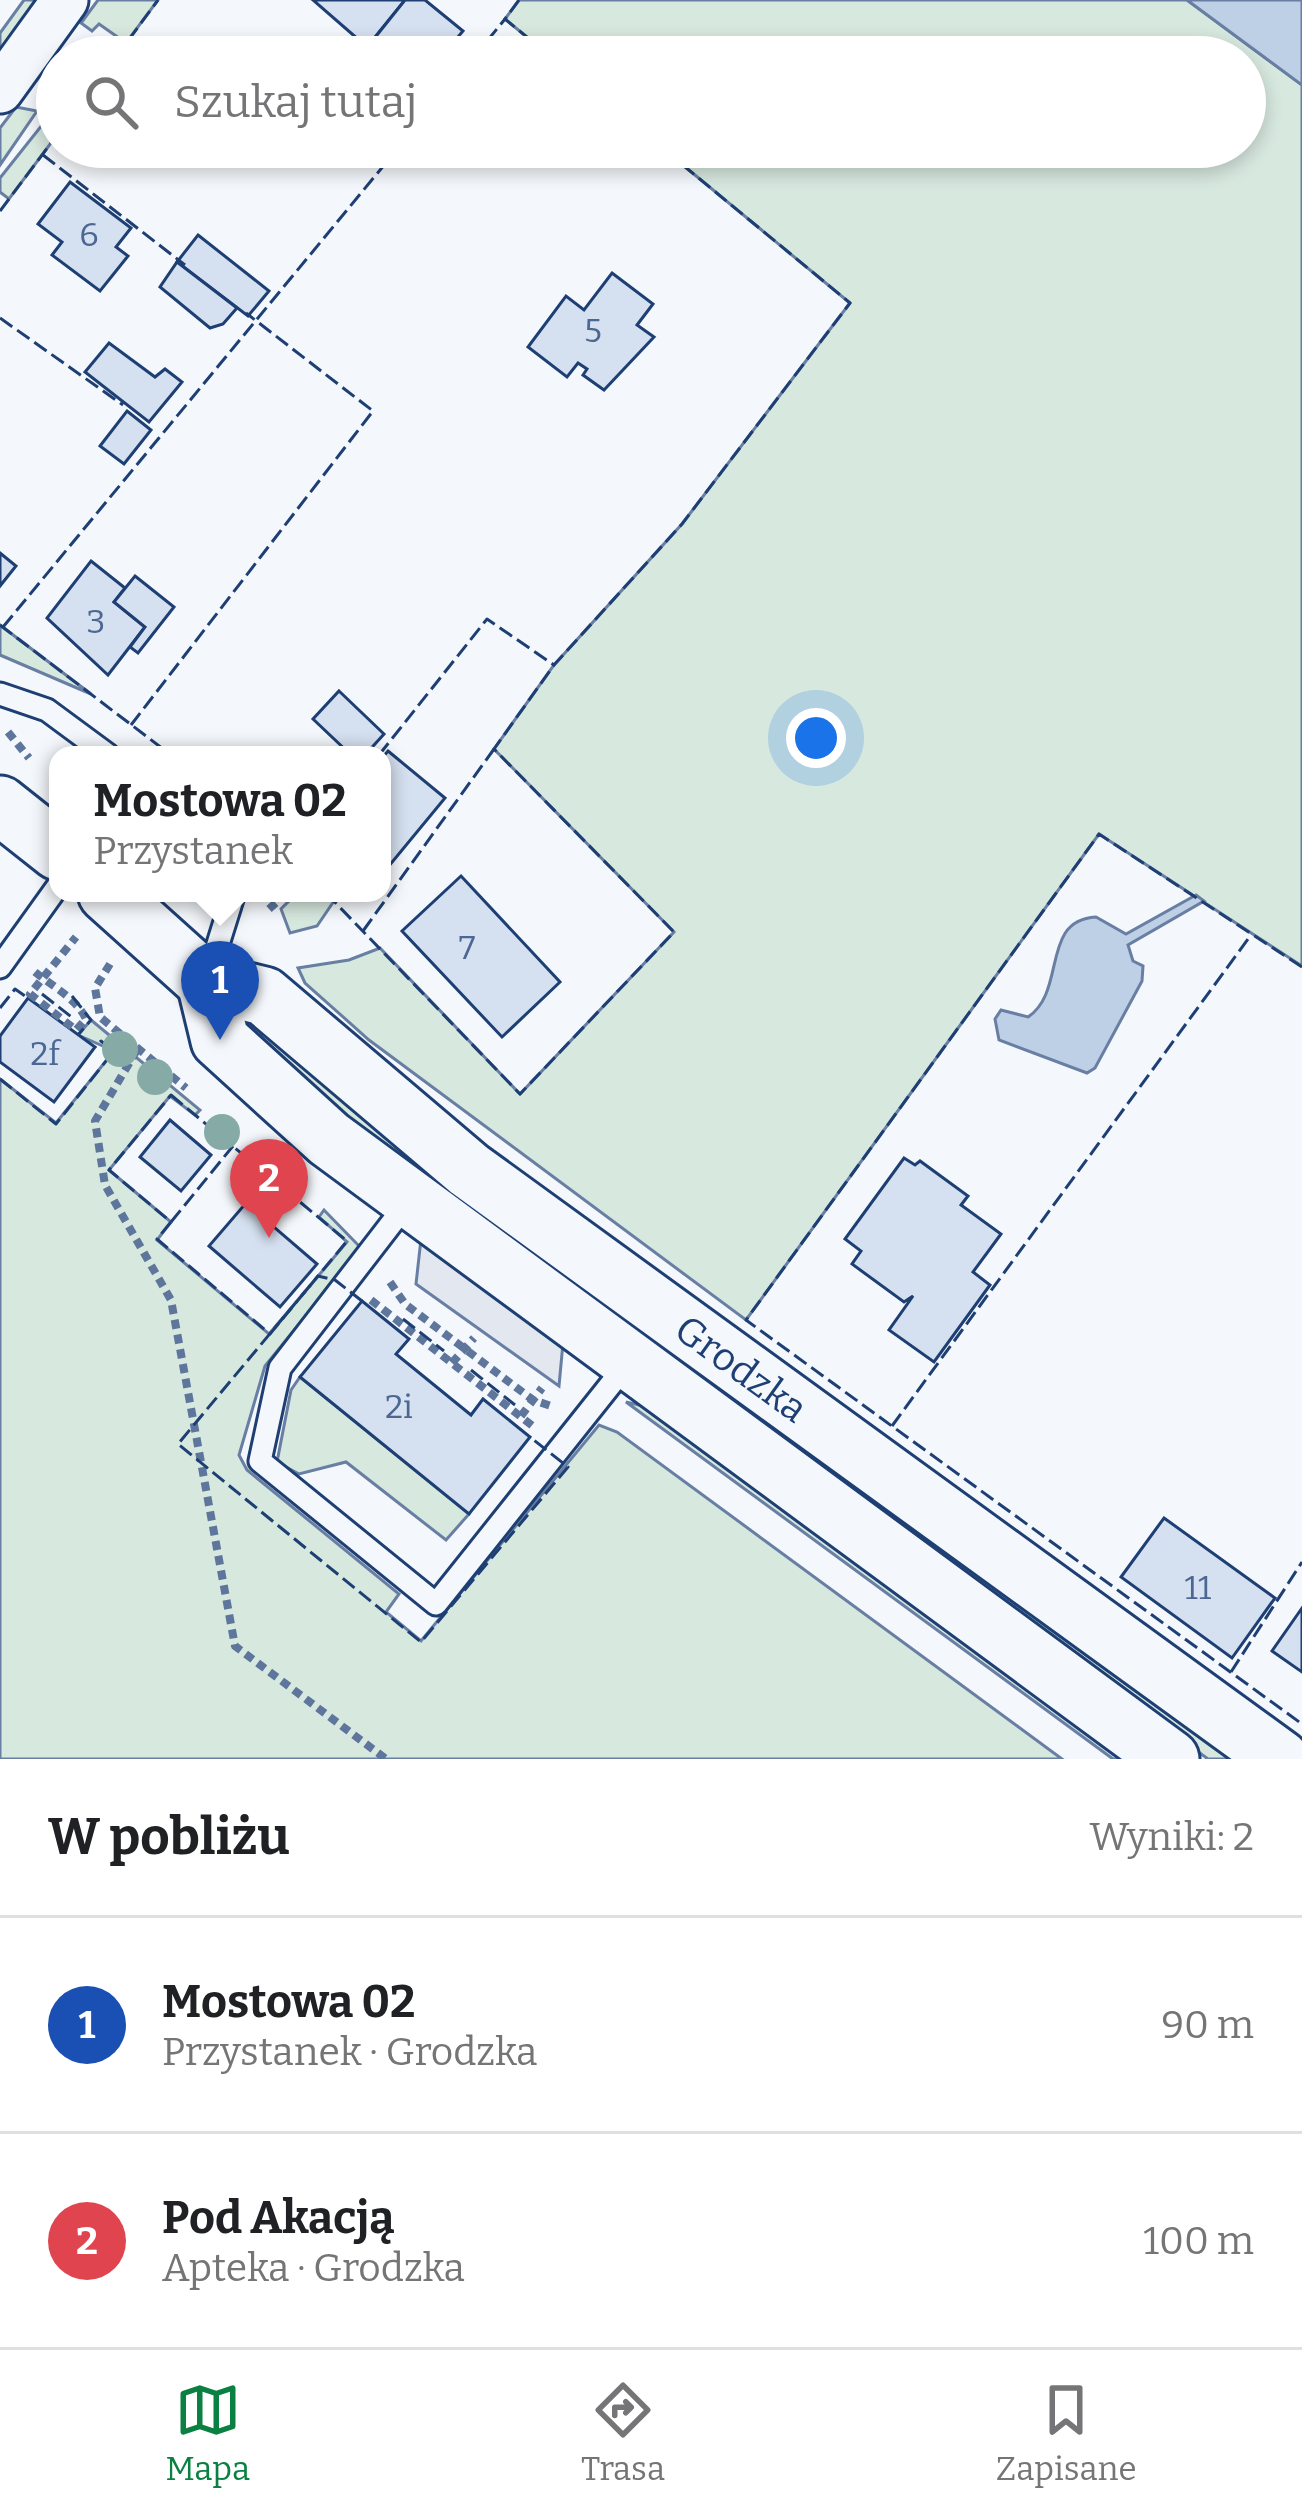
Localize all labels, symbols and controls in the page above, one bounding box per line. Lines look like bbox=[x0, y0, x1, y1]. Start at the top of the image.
search box bbox=[36, 36, 1266, 168]
icon: search bbox=[78, 69, 144, 135]
text: Szukaj tutaj bbox=[174, 75, 417, 129]
house number: 6 bbox=[79, 215, 99, 255]
house number: 5 bbox=[584, 311, 602, 351]
house number: 3 bbox=[87, 602, 105, 642]
your location bbox=[786, 708, 846, 768]
popup bbox=[49, 746, 391, 902]
text: Mostowa 02 bbox=[93, 774, 347, 828]
text: Przystanek bbox=[93, 828, 293, 874]
house number: 7 bbox=[459, 928, 475, 968]
pin: 1 bbox=[181, 941, 259, 1040]
house number: 2f bbox=[30, 1034, 62, 1074]
pin: 2 bbox=[230, 1139, 308, 1238]
street label: Grodzka bbox=[666, 1306, 816, 1432]
house number: 2i bbox=[385, 1387, 413, 1427]
house number: 11 bbox=[1185, 1568, 1211, 1608]
text: W pobliżu bbox=[48, 1806, 290, 1868]
text: Wyniki: 2 bbox=[1090, 1814, 1254, 1860]
text: Mostowa 02 bbox=[162, 1975, 415, 2029]
text: 1 bbox=[79, 2002, 95, 2048]
text: 90 m bbox=[1161, 2002, 1254, 2048]
text: Przystanek · Grodzka bbox=[162, 2029, 537, 2075]
text: Pod Akacją bbox=[162, 2191, 395, 2245]
text: 2 bbox=[76, 2218, 98, 2264]
text: 100 m bbox=[1143, 2218, 1254, 2264]
text: Apteka · Grodzka bbox=[162, 2245, 465, 2291]
tab: Mapa bbox=[165, 2377, 250, 2489]
tab: Trasa bbox=[581, 2377, 665, 2489]
tab: Zapisane bbox=[996, 2377, 1137, 2489]

